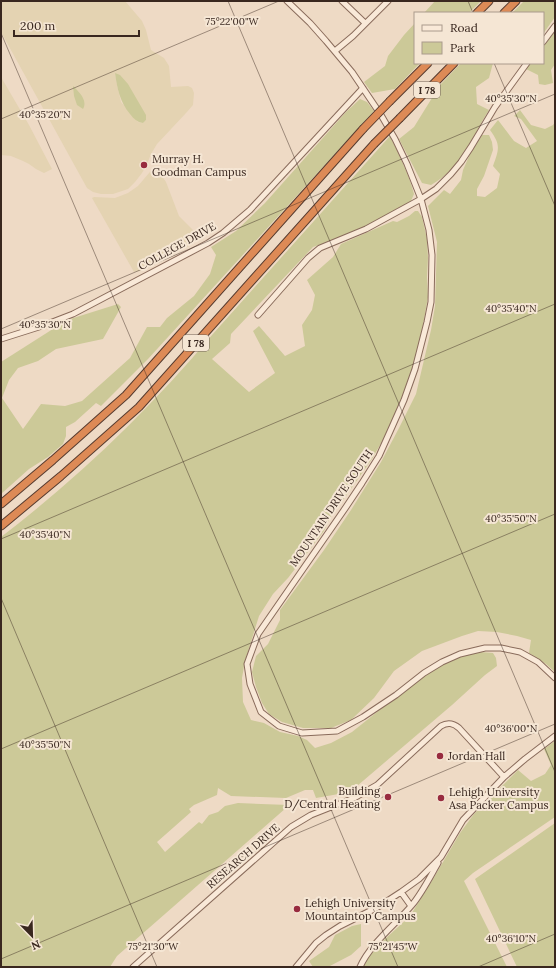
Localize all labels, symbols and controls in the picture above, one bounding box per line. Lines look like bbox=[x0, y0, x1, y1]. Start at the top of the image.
scale bar bbox=[14, 12, 139, 38]
legend bbox=[414, 12, 544, 64]
text: 75°22'00"W bbox=[206, 15, 259, 28]
text: 200 m bbox=[20, 18, 56, 33]
text: Road bbox=[450, 20, 478, 35]
text: Park bbox=[450, 40, 476, 55]
road number: I 78 bbox=[414, 82, 440, 98]
text: 40°35'30"N bbox=[485, 92, 537, 105]
text: 40°35'20"N bbox=[19, 108, 71, 121]
place label: Murray H. Goodman Campus bbox=[152, 152, 246, 179]
marker: Murray H. Goodman Campus bbox=[139, 160, 149, 170]
street label: COLLEGE DRIVE bbox=[136, 219, 218, 273]
text: 40°35'40"N bbox=[485, 302, 537, 315]
text: 40°35'30"N bbox=[19, 318, 71, 331]
road number: I 78 bbox=[183, 335, 209, 351]
street label: MOUNTAIN DRIVE SOUTH bbox=[286, 447, 376, 569]
text: 40°35'50"N bbox=[485, 512, 537, 525]
text: 40°35'40"N bbox=[19, 528, 71, 541]
text: 40°36'00"N bbox=[485, 722, 538, 735]
text: 40°35'50"N bbox=[19, 738, 71, 751]
place label: Jordan Hall bbox=[447, 749, 505, 763]
marker: Jordan Hall bbox=[435, 751, 445, 761]
place label: Building D/Central Heating bbox=[284, 784, 381, 812]
place label: Lehigh University Asa Packer Campus bbox=[448, 785, 549, 812]
marker: Building D/Central Heating bbox=[383, 792, 393, 802]
marker: Lehigh University Asa Packer Campus bbox=[436, 793, 446, 803]
street label: RESEARCH DRIVE bbox=[204, 820, 283, 892]
place label: Lehigh University Mountaintop Campus bbox=[305, 896, 416, 923]
marker: Lehigh University Mountaintop Campus bbox=[292, 904, 302, 914]
north arrow bbox=[12, 916, 52, 956]
text: 40°36'10"N bbox=[486, 932, 536, 945]
text: N bbox=[29, 937, 43, 954]
text: 75°21'30"W bbox=[128, 940, 179, 953]
text: 75°21'45"W bbox=[368, 940, 419, 953]

